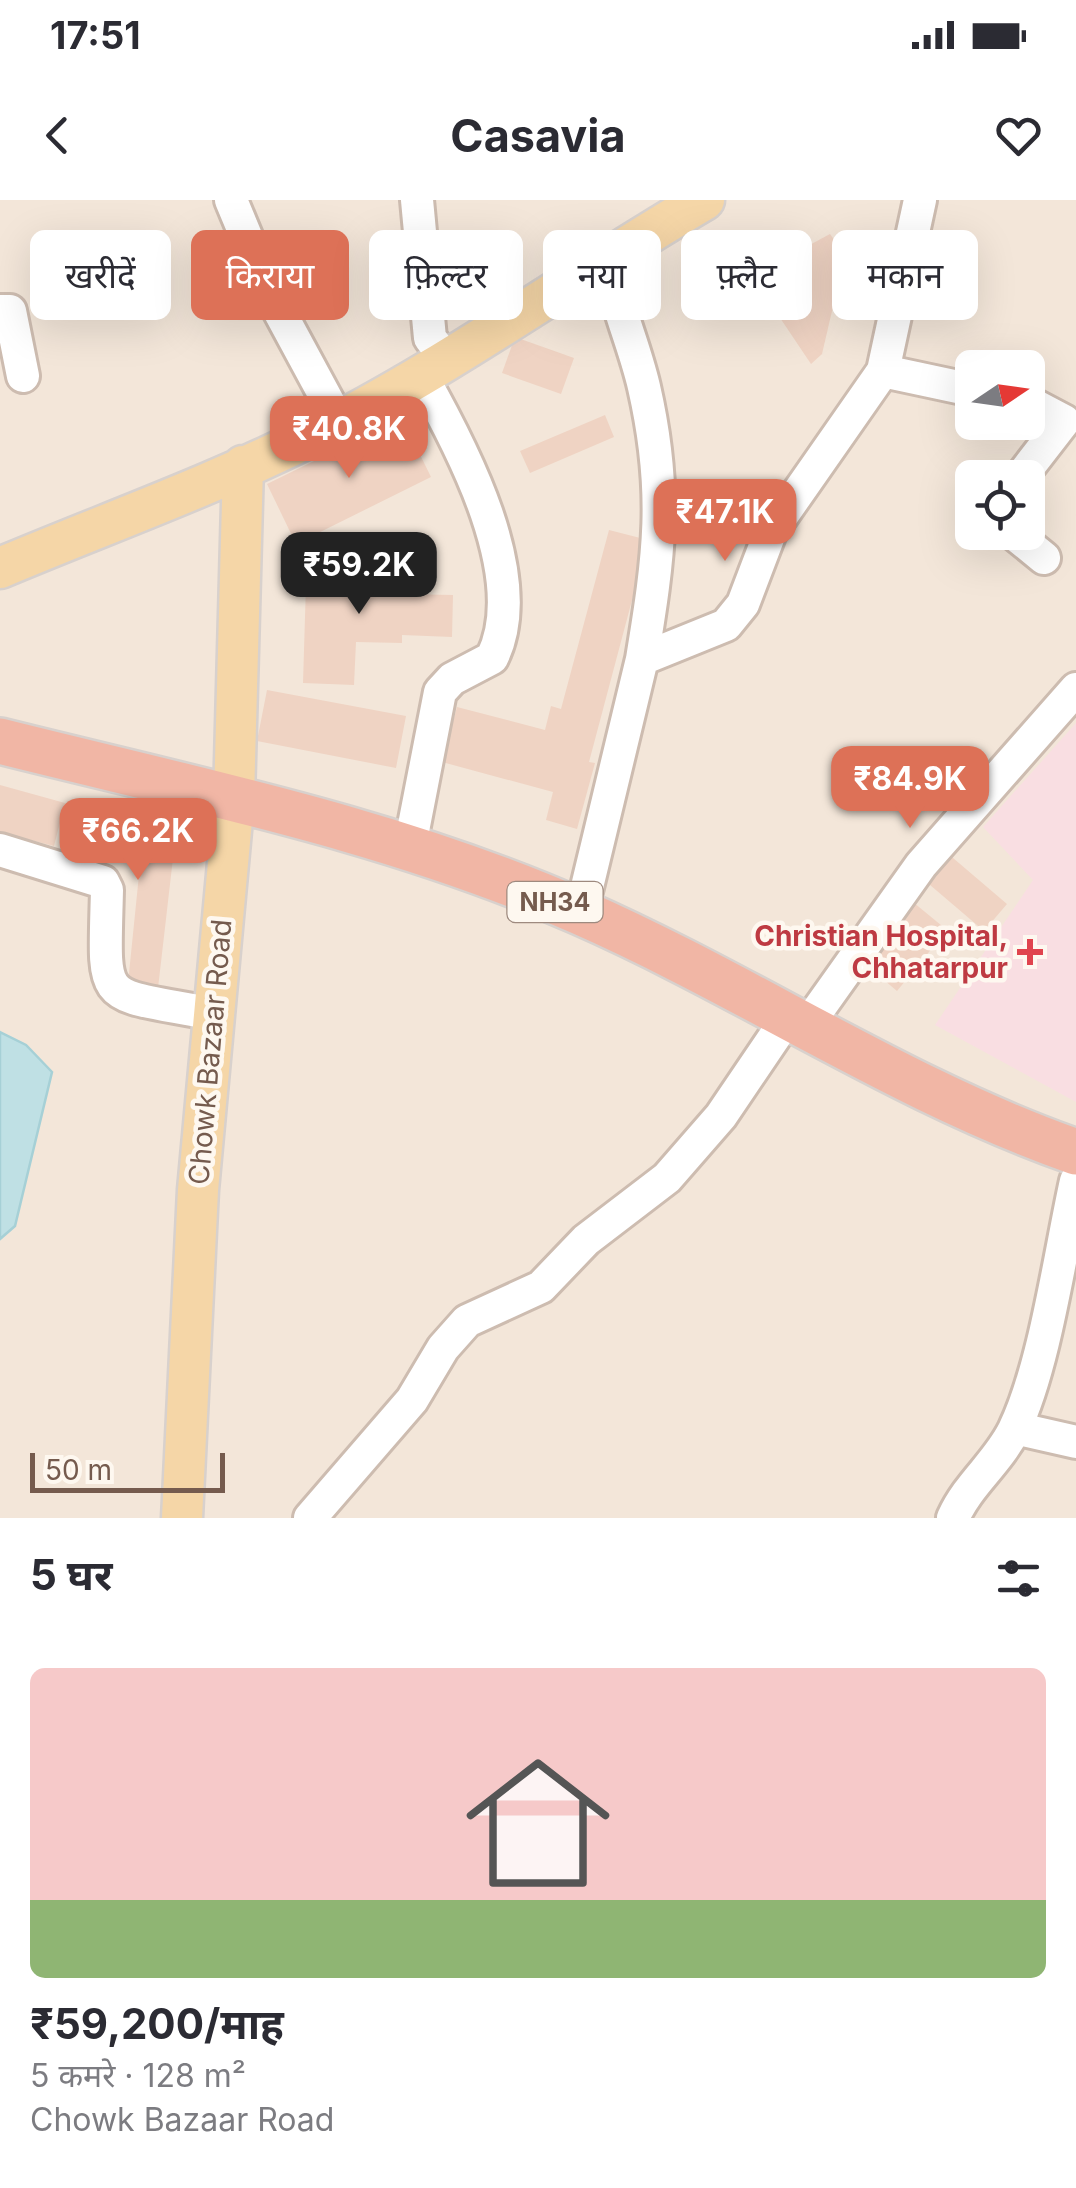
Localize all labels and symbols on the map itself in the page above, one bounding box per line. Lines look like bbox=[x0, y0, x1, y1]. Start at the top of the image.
north arrow bbox=[955, 350, 1045, 440]
pin: ₹40.8K bbox=[268, 396, 430, 481]
pin: ₹47.1K bbox=[644, 479, 806, 564]
pin: ₹59.2K bbox=[278, 532, 440, 617]
pin: ₹84.9K bbox=[829, 746, 991, 831]
pin: ₹66.2K bbox=[57, 798, 219, 883]
road number: NH34 bbox=[508, 882, 602, 922]
street label: Chowk Bazaar Road bbox=[181, 918, 239, 1186]
place label: Christian Hospital, Chhatarpur bbox=[754, 919, 1008, 985]
marker: Christian Hospital, Chhatarpur bbox=[1017, 939, 1043, 965]
scale bar bbox=[30, 1448, 225, 1492]

